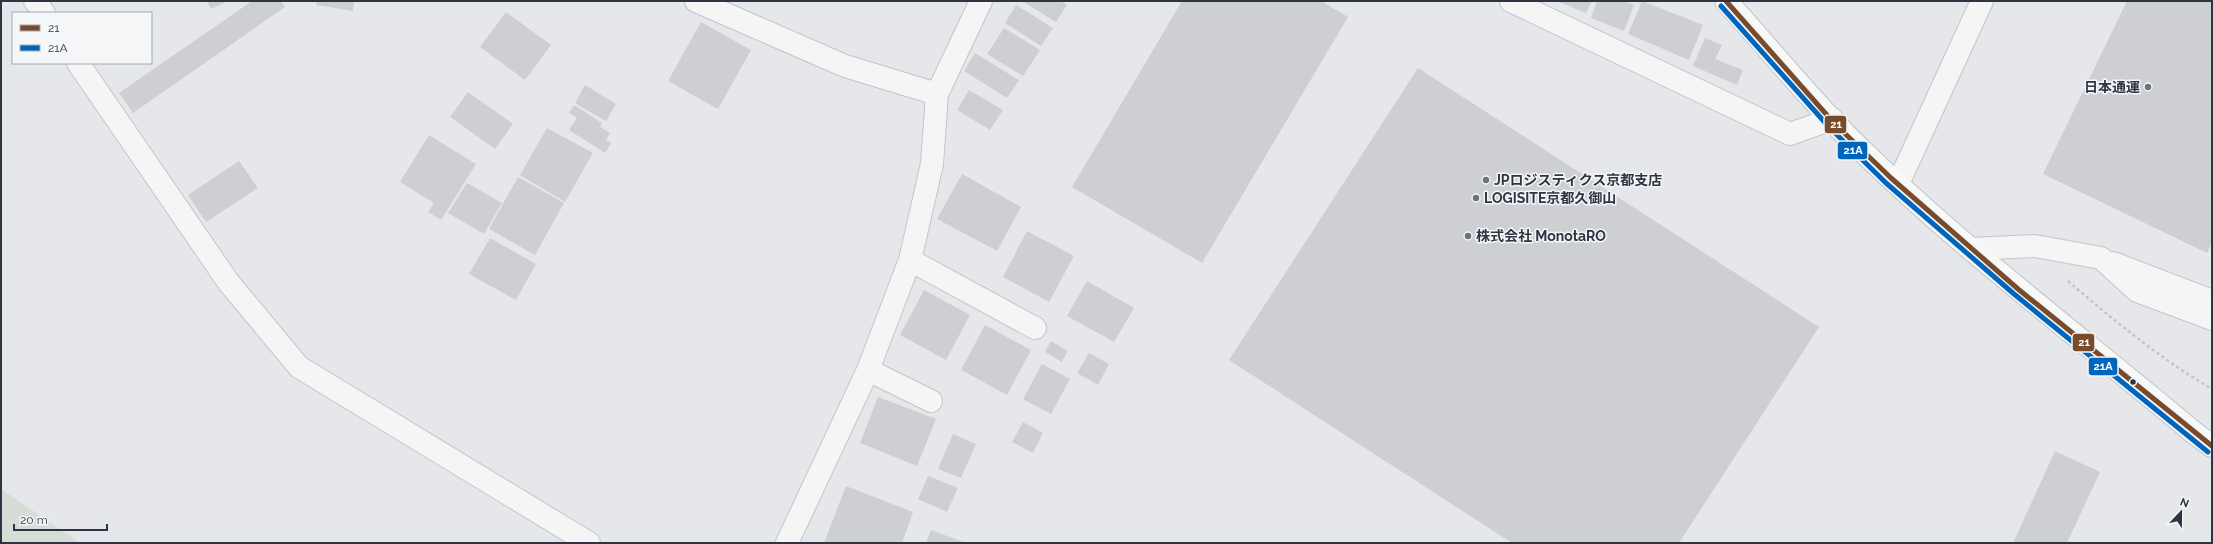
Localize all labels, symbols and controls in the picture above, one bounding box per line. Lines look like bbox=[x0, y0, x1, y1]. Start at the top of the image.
legend bbox=[12, 12, 152, 64]
text: 21 bbox=[48, 21, 59, 35]
text: 21A bbox=[48, 41, 68, 55]
place label: 日本通運 bbox=[2084, 79, 2140, 95]
marker: 日本通運 bbox=[2143, 82, 2153, 92]
line badge: 21 bbox=[1824, 115, 1847, 134]
text: 21 bbox=[1830, 118, 1842, 131]
line badge: 21A bbox=[1837, 141, 1868, 160]
text: 21A bbox=[1843, 144, 1863, 157]
place label: JPロジスティクス京都支店 bbox=[1494, 172, 1662, 188]
marker: JPロジスティクス京都支店 bbox=[1481, 175, 1491, 185]
place label: LOGISITE京都久御山 bbox=[1484, 190, 1616, 206]
marker: LOGISITE京都久御山 bbox=[1471, 193, 1481, 203]
place label: 株式会社 MonotaRO bbox=[1476, 228, 1606, 244]
marker: 株式会社 MonotaRO bbox=[1463, 231, 1473, 241]
line badge: 21 bbox=[2072, 333, 2095, 352]
text: 21 bbox=[2078, 336, 2090, 349]
line badge: 21A bbox=[2088, 357, 2118, 376]
text: 21A bbox=[2093, 360, 2113, 373]
unlabelled marker bbox=[2128, 377, 2138, 387]
north arrow bbox=[2161, 492, 2201, 532]
text: N bbox=[2178, 496, 2191, 511]
scale bar bbox=[14, 506, 107, 532]
text: 20 m bbox=[20, 513, 48, 527]

